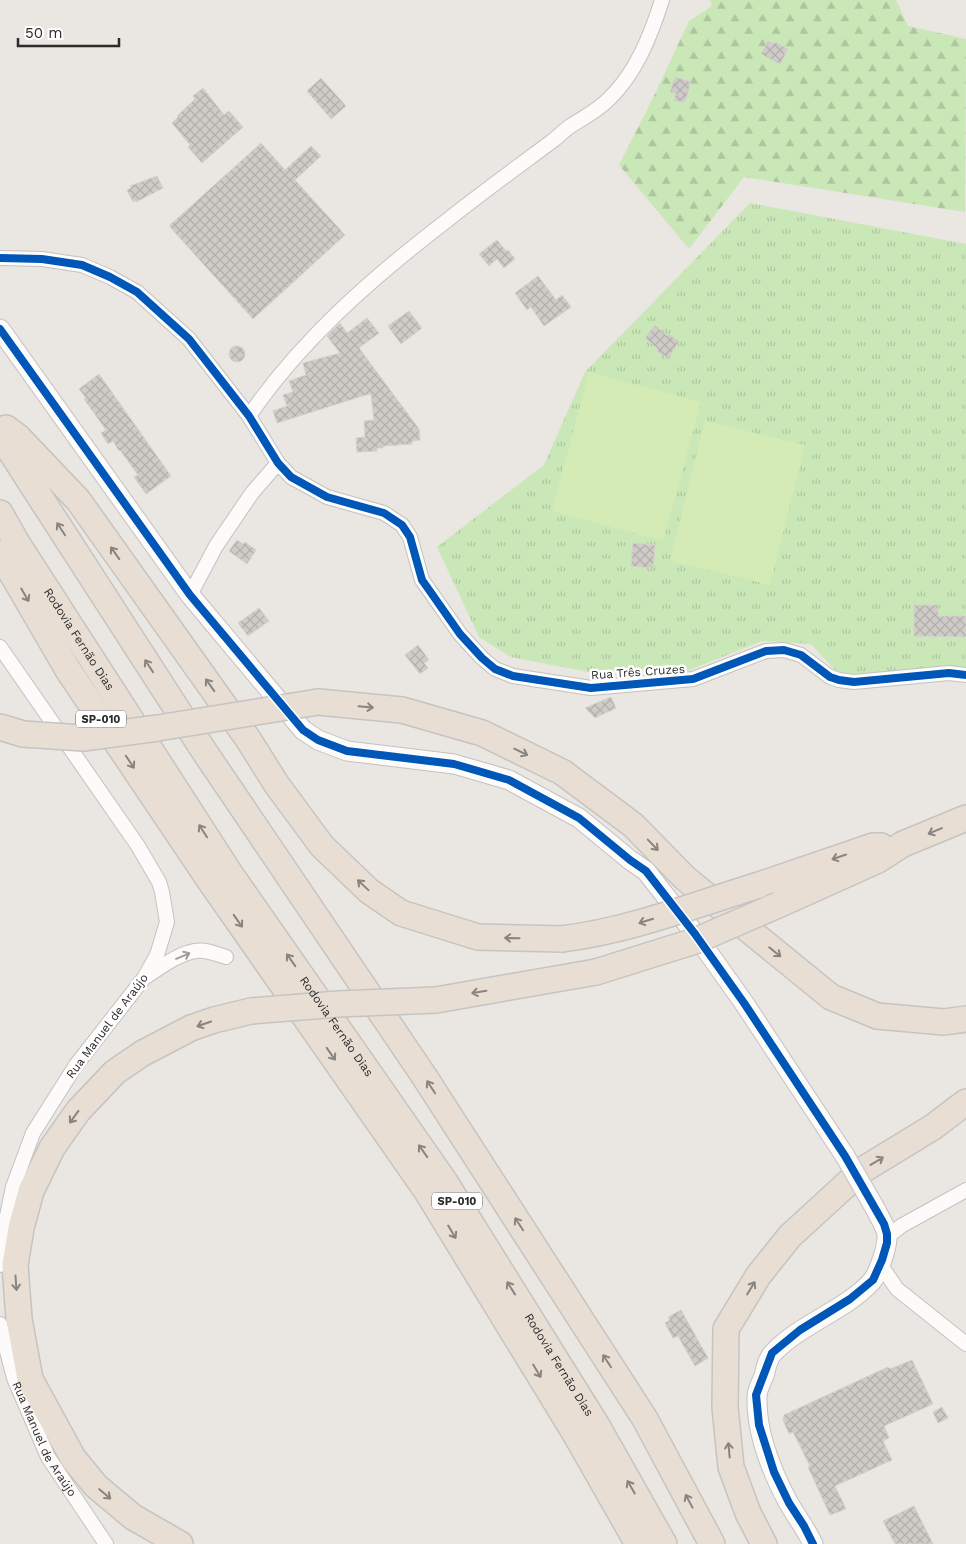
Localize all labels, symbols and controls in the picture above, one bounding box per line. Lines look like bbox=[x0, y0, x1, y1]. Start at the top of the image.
scale bar bbox=[18, 15, 119, 47]
text: 50 m bbox=[25, 24, 62, 42]
one-way arrow bbox=[55, 522, 66, 536]
one-way arrow bbox=[110, 546, 120, 560]
street label: Rodovia Fernão Dias bbox=[41, 586, 117, 693]
one-way arrow bbox=[20, 587, 30, 601]
one-way arrow bbox=[144, 659, 154, 673]
street label: Rua Três Cruzes bbox=[591, 662, 685, 682]
one-way arrow bbox=[205, 678, 215, 692]
one-way arrow bbox=[358, 702, 374, 712]
road number: SP-010 bbox=[76, 711, 126, 728]
one-way arrow bbox=[513, 748, 528, 757]
one-way arrow bbox=[125, 754, 135, 768]
one-way arrow bbox=[198, 824, 208, 838]
one-way arrow bbox=[928, 827, 943, 837]
one-way arrow bbox=[647, 839, 659, 851]
one-way arrow bbox=[831, 853, 847, 863]
one-way arrow bbox=[356, 879, 369, 891]
one-way arrow bbox=[233, 914, 243, 928]
one-way arrow bbox=[638, 916, 654, 926]
one-way arrow bbox=[504, 933, 520, 943]
one-way arrow bbox=[769, 946, 782, 958]
one-way arrow bbox=[175, 951, 190, 961]
one-way arrow bbox=[286, 953, 296, 967]
street label: Rua Manuel de Araújo bbox=[63, 971, 151, 1081]
street label: Rodovia Fernão Dias bbox=[297, 974, 376, 1079]
one-way arrow bbox=[472, 988, 488, 998]
one-way arrow bbox=[196, 1019, 212, 1029]
one-way arrow bbox=[326, 1047, 336, 1061]
one-way arrow bbox=[426, 1081, 436, 1095]
one-way arrow bbox=[69, 1110, 79, 1124]
one-way arrow bbox=[418, 1144, 428, 1158]
one-way arrow bbox=[869, 1155, 883, 1165]
road number: SP-010 bbox=[432, 1192, 482, 1210]
one-way arrow bbox=[514, 1217, 525, 1231]
one-way arrow bbox=[448, 1225, 458, 1239]
one-way arrow bbox=[11, 1275, 21, 1291]
one-way arrow bbox=[505, 1281, 515, 1295]
one-way arrow bbox=[747, 1281, 757, 1295]
street label: Rodovia Fernão Dias bbox=[522, 1311, 596, 1419]
one-way arrow bbox=[602, 1354, 612, 1368]
one-way arrow bbox=[532, 1363, 542, 1377]
street label: Rua Manuel de Araújo bbox=[9, 1379, 79, 1499]
one-way arrow bbox=[724, 1442, 734, 1458]
one-way arrow bbox=[626, 1480, 636, 1494]
one-way arrow bbox=[99, 1488, 112, 1500]
one-way arrow bbox=[684, 1494, 693, 1509]

